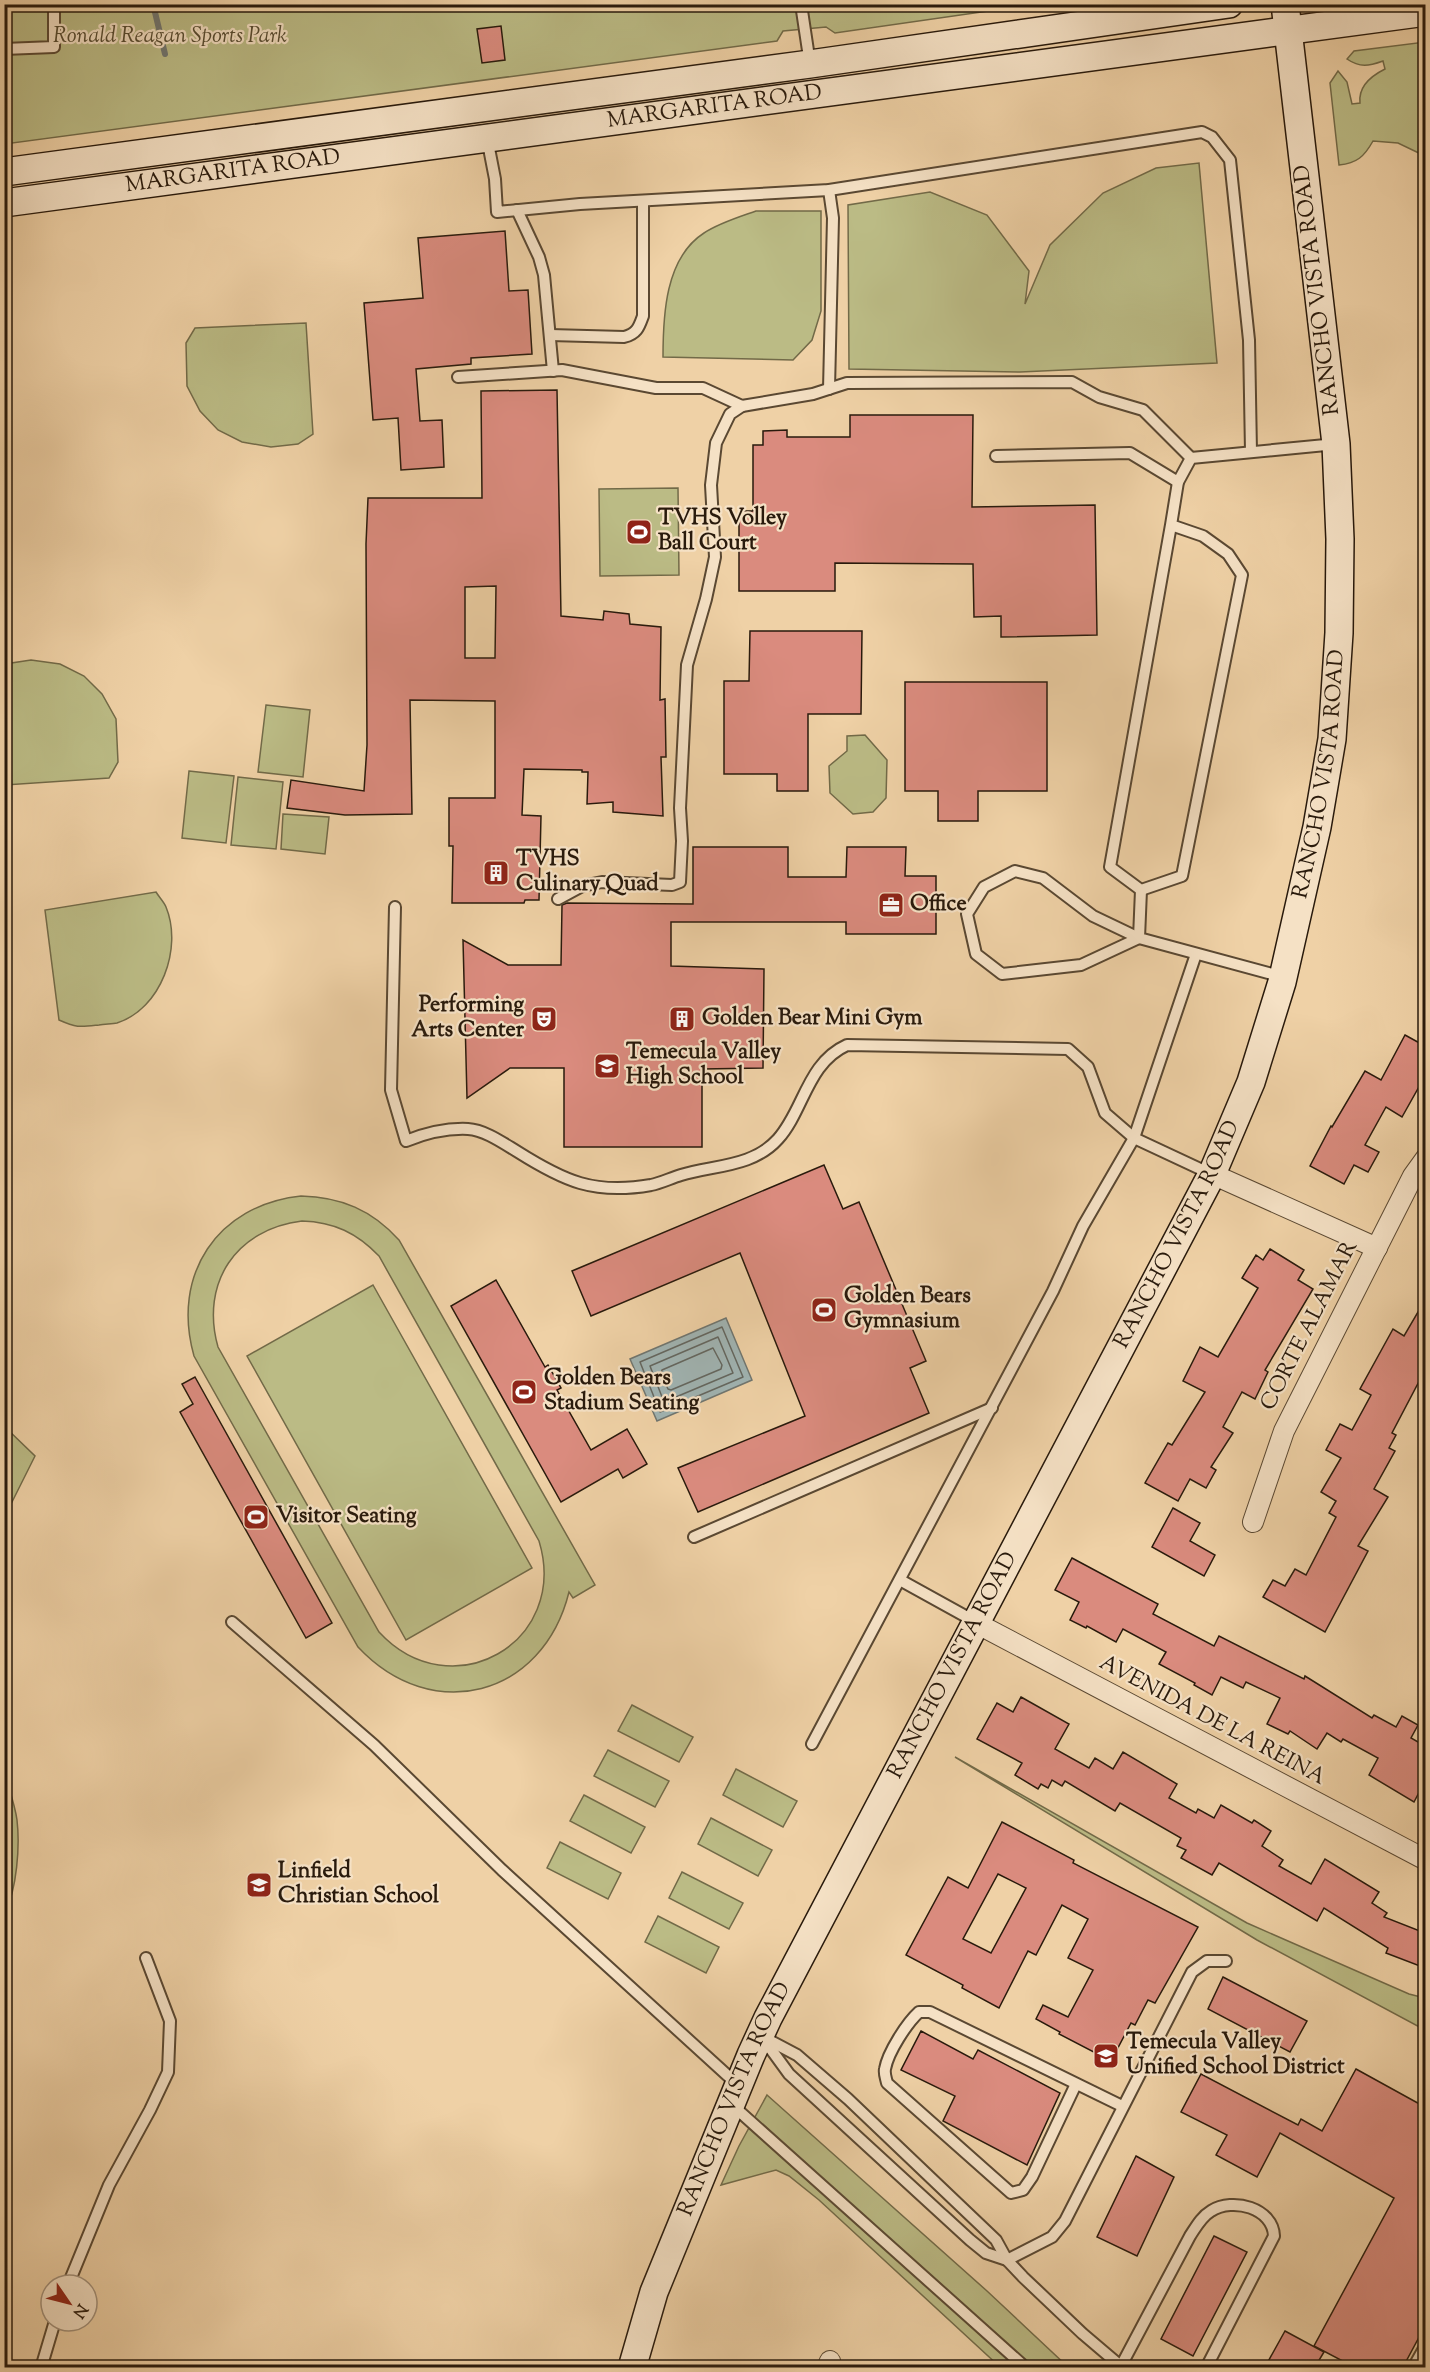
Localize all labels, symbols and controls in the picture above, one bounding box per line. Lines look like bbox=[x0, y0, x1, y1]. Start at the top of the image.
park label: Ronald Reagan Sports Park bbox=[53, 21, 287, 53]
street label: MARGARITA ROAD bbox=[605, 77, 824, 138]
street label: MARGARITA ROAD bbox=[124, 142, 342, 203]
street label: RANCHO VISTA ROAD bbox=[1287, 163, 1349, 417]
place label: TVHS Volley Ball Court bbox=[658, 503, 787, 560]
sports icon: TVHS Volley Ball Court bbox=[624, 517, 654, 547]
street label: RANCHO VISTA ROAD bbox=[1285, 648, 1354, 902]
place label: TVHS Culinary Quad bbox=[516, 844, 659, 901]
building icon: TVHS Culinary Quad bbox=[481, 858, 511, 888]
place label: Office bbox=[910, 889, 967, 921]
office icon: Office bbox=[876, 890, 906, 920]
place label: Performing Arts Center bbox=[411, 990, 525, 1047]
place label: Golden Bear Mini Gym bbox=[702, 1003, 923, 1035]
theatre icon: Performing Arts Center bbox=[529, 1004, 559, 1034]
building icon: Golden Bear Mini Gym bbox=[667, 1004, 697, 1034]
place label: Temecula Valley High School bbox=[626, 1037, 781, 1094]
school or university icon: Temecula Valley High School bbox=[592, 1051, 622, 1081]
street label: RANCHO VISTA ROAD bbox=[1107, 1116, 1249, 1355]
street label: CORTE ALAMAR bbox=[1253, 1235, 1367, 1416]
place label: Golden Bears Gymnasium bbox=[844, 1281, 971, 1338]
sports icon: Golden Bears Gymnasium bbox=[809, 1295, 839, 1325]
place label: Golden Bears Stadium Seating bbox=[544, 1363, 699, 1420]
sports icon: Golden Bears Stadium Seating bbox=[509, 1377, 539, 1407]
place label: Visitor Seating bbox=[276, 1501, 417, 1533]
sports icon: Visitor Seating bbox=[241, 1502, 271, 1532]
street label: RANCHO VISTA ROAD bbox=[880, 1547, 1026, 1785]
street label: AVENIDA DE LA REINA bbox=[1093, 1648, 1331, 1794]
place label: Linfield Christian School bbox=[278, 1856, 440, 1913]
school or university icon: Linfield Christian School bbox=[244, 1870, 274, 1900]
street label: RANCHO VISTA ROAD bbox=[671, 1977, 800, 2221]
place label: Temecula Valley Unified School District bbox=[1126, 2027, 1345, 2084]
school or university icon: Temecula Valley Unified School District bbox=[1091, 2041, 1121, 2071]
north arrow bbox=[39, 2273, 99, 2333]
text: N bbox=[66, 2298, 92, 2322]

